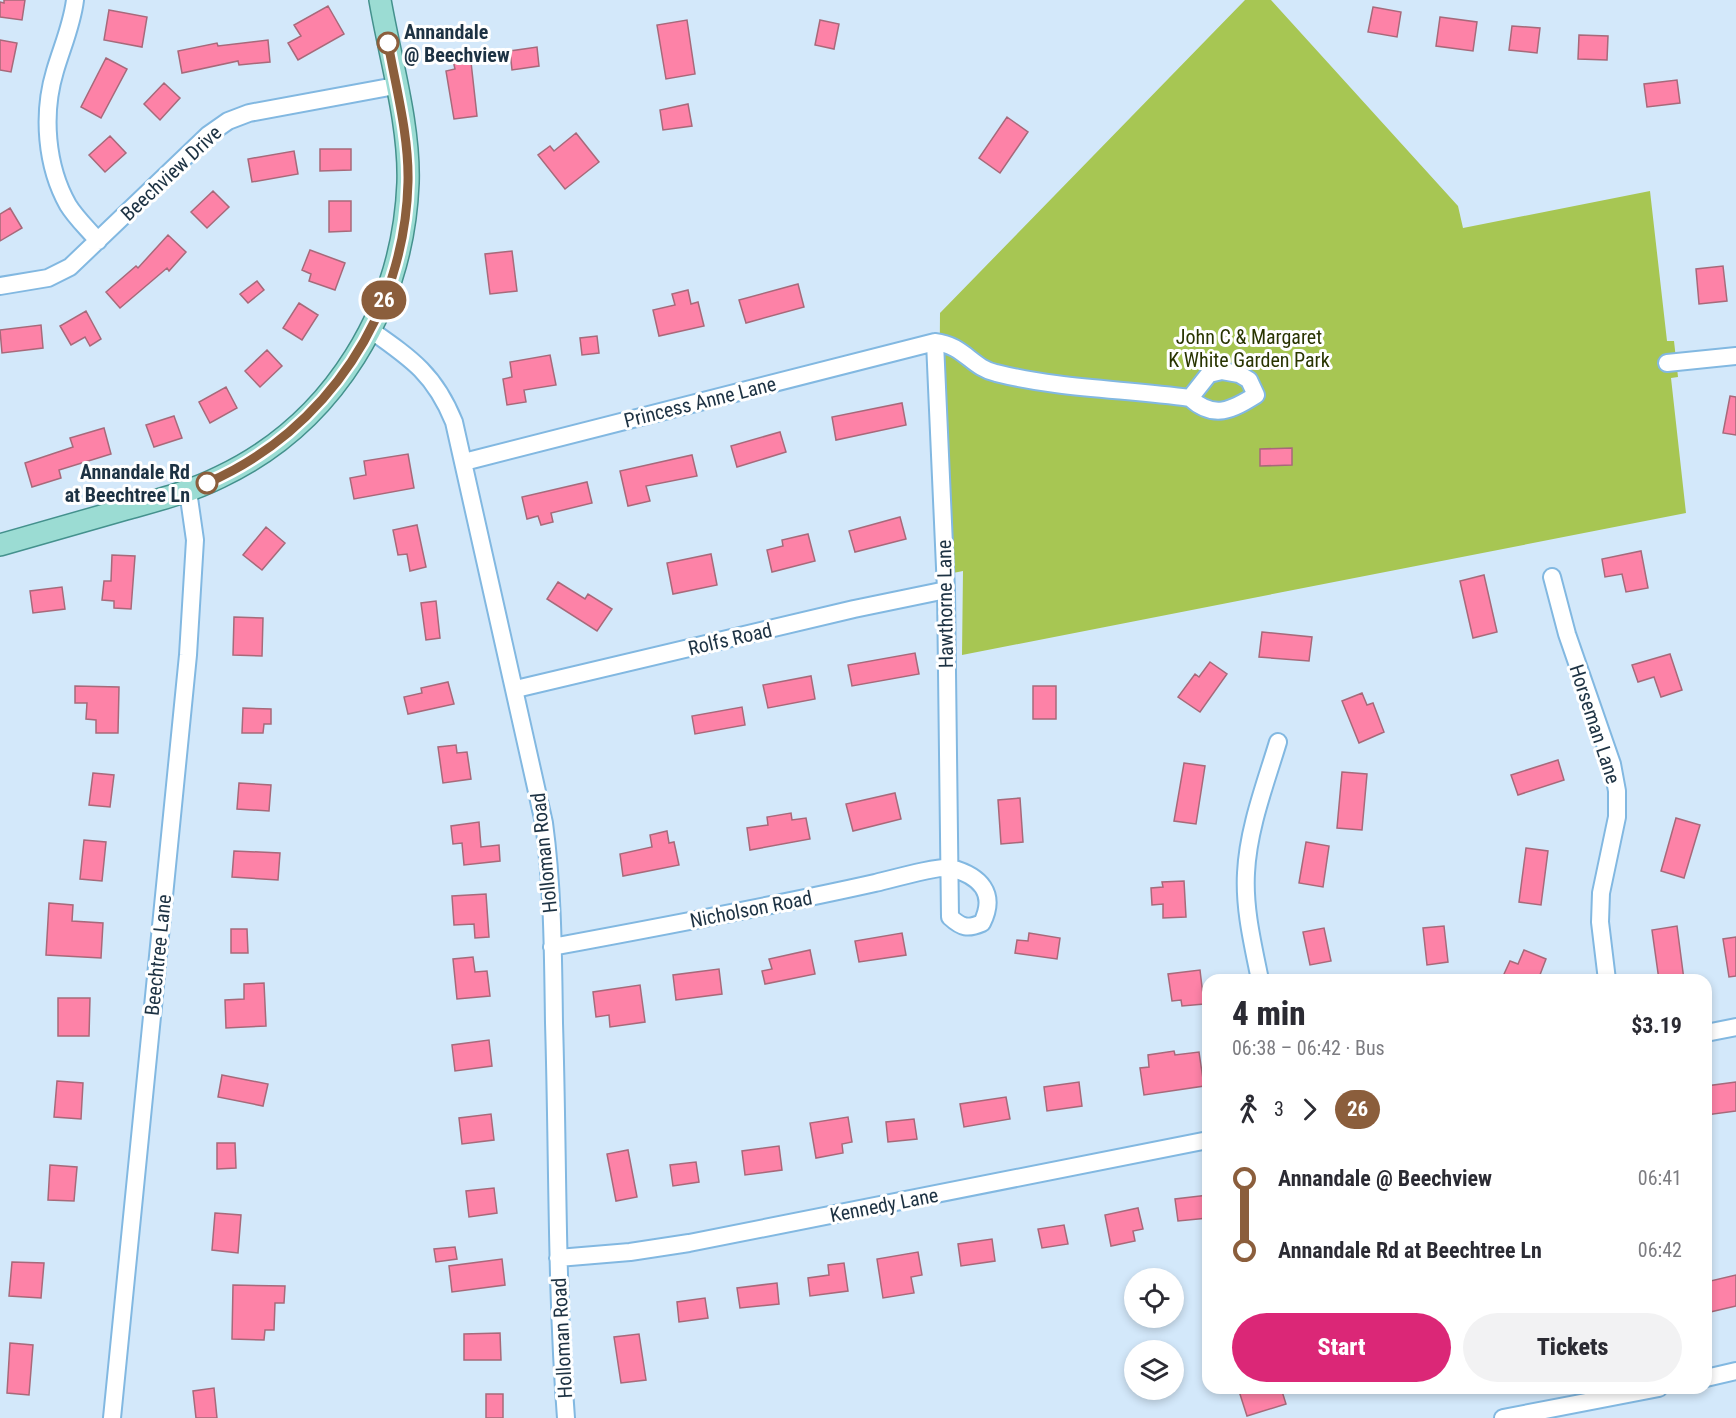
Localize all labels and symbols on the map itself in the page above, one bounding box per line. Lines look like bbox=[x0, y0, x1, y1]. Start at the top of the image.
place label: Annandale @ Beechview bbox=[404, 20, 510, 67]
marker: Annandale @ Beechview bbox=[377, 32, 399, 54]
street label: Beechview Drive bbox=[116, 120, 226, 226]
line badge: 26 bbox=[357, 280, 411, 320]
park label: John C & Margaret K White Garden Park bbox=[1168, 325, 1330, 372]
street label: Princess Anne Lane bbox=[621, 371, 779, 433]
place label: Annandale Rd at Beechtree Ln bbox=[65, 460, 190, 507]
marker: Annandale Rd at Beechtree Ln bbox=[196, 472, 218, 494]
street label: Hawthorne Lane bbox=[932, 540, 958, 668]
street label: Rolfs Road bbox=[686, 618, 774, 660]
street label: Horseman Lane bbox=[1564, 661, 1626, 787]
street label: Holloman Road bbox=[526, 792, 562, 914]
street label: Nicholson Road bbox=[688, 885, 814, 933]
street label: Beechtree Lane bbox=[140, 893, 176, 1017]
street label: Kennedy Lane bbox=[828, 1183, 940, 1227]
street label: Holloman Road bbox=[547, 1277, 577, 1399]

